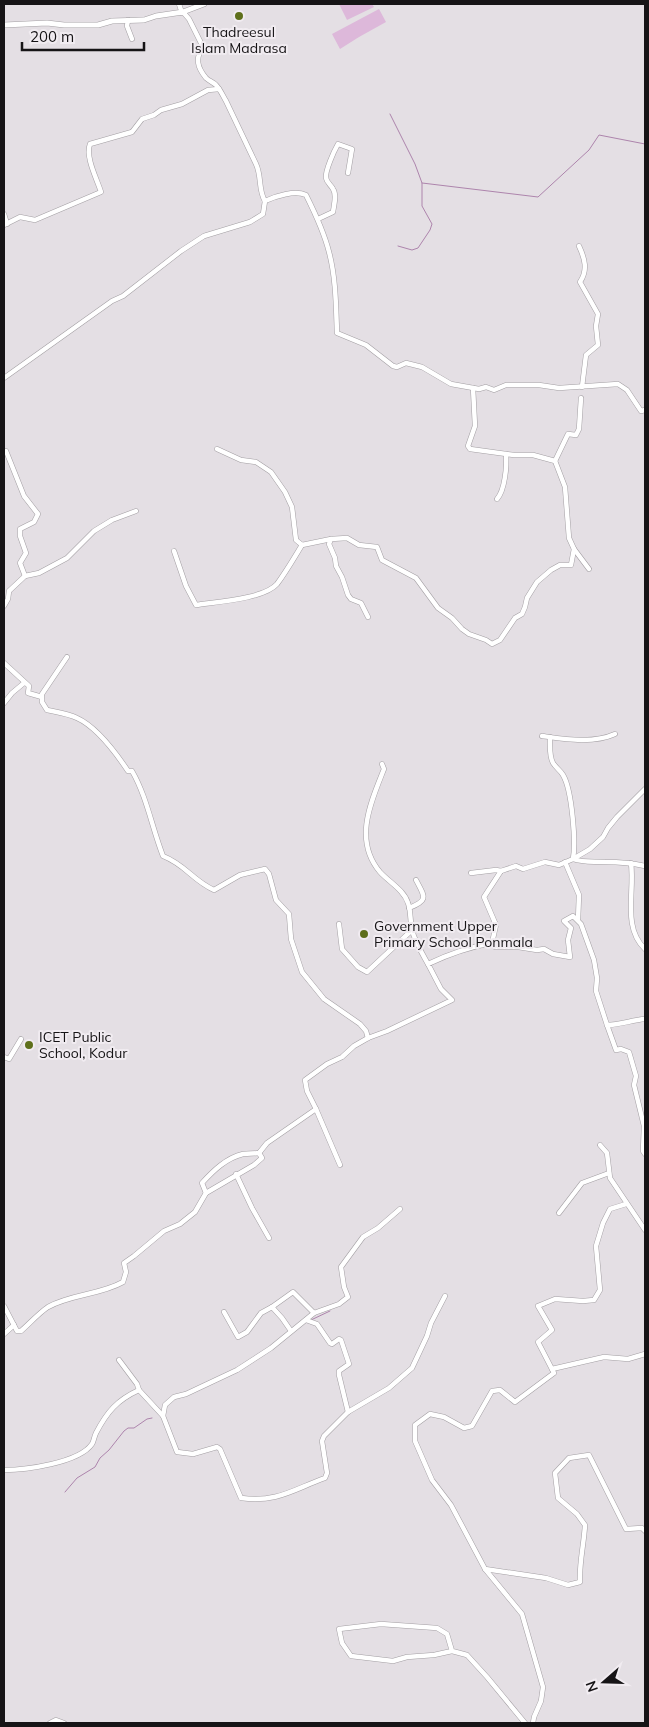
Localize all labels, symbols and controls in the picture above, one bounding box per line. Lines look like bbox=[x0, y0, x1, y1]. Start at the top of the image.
marker: Thadreesul Islam Madrasa bbox=[233, 10, 245, 22]
scale bar bbox=[22, 20, 145, 52]
place label: Thadreesul Islam Madrasa bbox=[191, 23, 287, 57]
text: 200 m bbox=[30, 27, 74, 46]
place label: Government Upper Primary School Ponmala bbox=[374, 917, 533, 951]
marker: Government Upper Primary School Ponmala bbox=[358, 928, 370, 940]
place label: ICET Public School, Kodur bbox=[39, 1028, 128, 1062]
marker: ICET Public School, Kodur bbox=[23, 1039, 35, 1051]
north arrow bbox=[579, 1657, 629, 1707]
text: N bbox=[582, 1678, 602, 1694]

